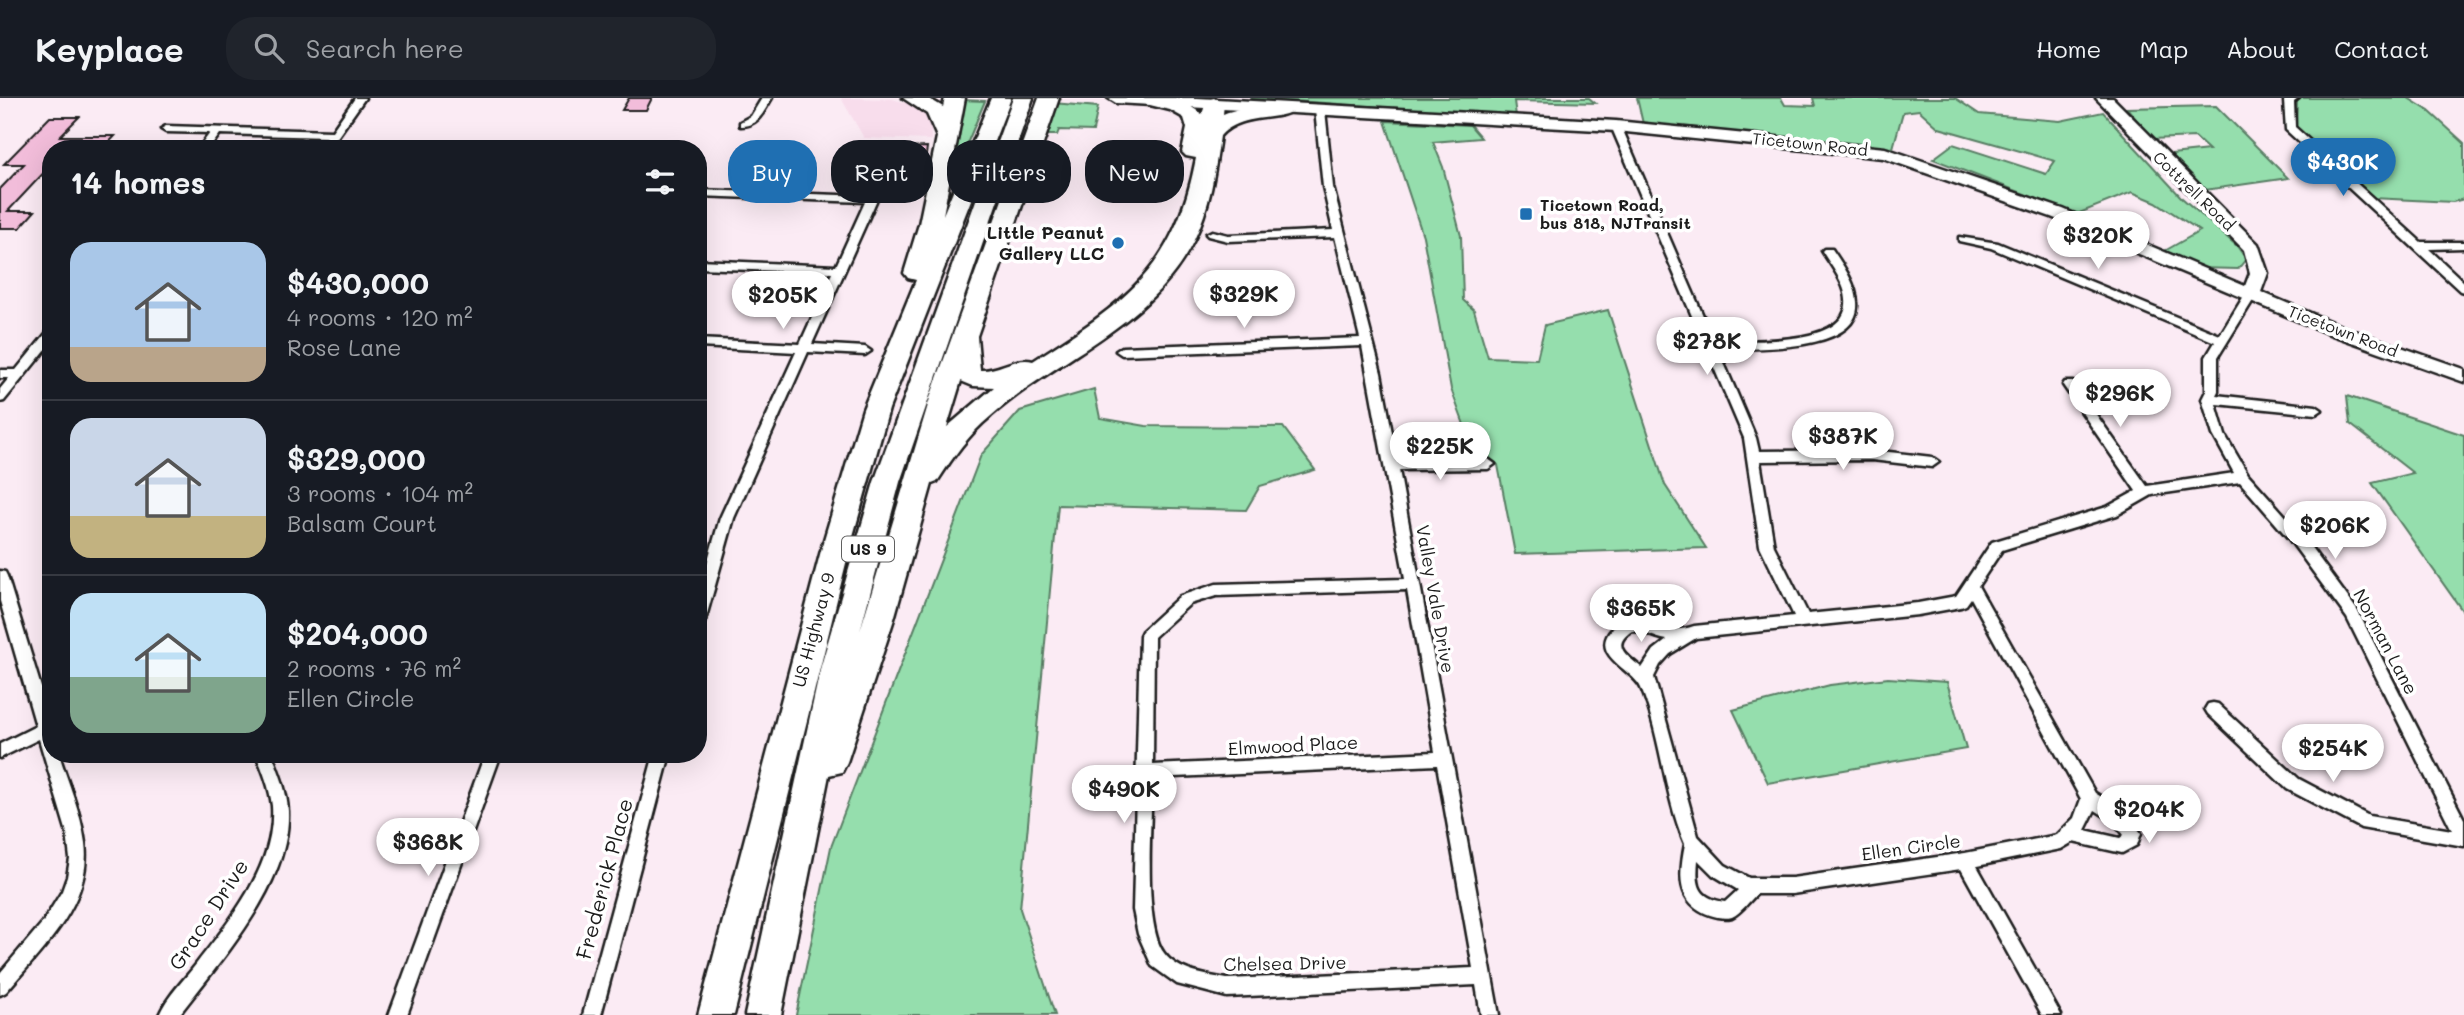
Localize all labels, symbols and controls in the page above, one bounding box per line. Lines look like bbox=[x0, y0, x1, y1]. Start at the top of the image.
search box bbox=[226, 17, 716, 80]
text: Keyplace bbox=[35, 27, 184, 70]
icon: search bbox=[250, 29, 288, 67]
text: Search here bbox=[306, 31, 464, 65]
text: Home bbox=[2036, 33, 2101, 64]
text: Map bbox=[2139, 33, 2188, 64]
text: About bbox=[2226, 33, 2296, 64]
text: Contact bbox=[2334, 33, 2429, 64]
street label: Ticetown Road bbox=[1751, 127, 1869, 160]
pin: $430K bbox=[2294, 139, 2392, 198]
chip: Buy bbox=[728, 140, 817, 203]
chip: Rent bbox=[831, 140, 933, 203]
chip: Filters bbox=[947, 140, 1071, 203]
chip: New bbox=[1085, 140, 1184, 203]
street label: Cottrell Road bbox=[2149, 146, 2240, 235]
text: $430K bbox=[2307, 146, 2379, 176]
text: 14 homes bbox=[70, 162, 206, 202]
icon: filters bbox=[641, 163, 679, 201]
place label: Ticetown Road, bus 818, NJTransit bbox=[1540, 194, 1691, 233]
marker: Ticetown Road, bus 818, NJTransit bbox=[1518, 206, 1534, 222]
pin: $320K bbox=[2049, 212, 2147, 271]
text: $320K bbox=[2063, 219, 2133, 249]
place label: Little Peanut Gallery LLC bbox=[987, 220, 1104, 265]
marker: Little Peanut Gallery LLC bbox=[1110, 235, 1126, 251]
text: $430,000 bbox=[287, 262, 429, 302]
icon: home bbox=[126, 270, 210, 354]
pin: $329K bbox=[1195, 271, 1293, 330]
pin: $205K bbox=[734, 272, 832, 331]
text: $329K bbox=[1209, 278, 1279, 308]
text: $205K bbox=[748, 279, 818, 309]
street label: Ticetown Road bbox=[2285, 300, 2401, 361]
text: 4 rooms · 120 m² bbox=[287, 302, 473, 332]
pin: $278K bbox=[1658, 317, 1756, 377]
text: $278K bbox=[1672, 325, 1742, 355]
text: Rose Lane bbox=[287, 332, 402, 362]
pin: $296K bbox=[2071, 370, 2169, 429]
text: $296K bbox=[2085, 377, 2155, 407]
pin: $387K bbox=[1794, 412, 1892, 472]
text: $387K bbox=[1808, 420, 1878, 450]
pin: $225K bbox=[1391, 422, 1489, 482]
text: $225K bbox=[1406, 430, 1474, 460]
text: $329,000 bbox=[287, 438, 425, 478]
icon: home bbox=[126, 446, 210, 530]
text: 3 rooms · 104 m² bbox=[287, 478, 473, 508]
pin: $206K bbox=[2286, 502, 2384, 561]
text: Balsam Court bbox=[287, 508, 437, 538]
text: $206K bbox=[2300, 509, 2370, 539]
street label: Valley Vale Drive bbox=[1411, 523, 1461, 675]
road number: US 9 bbox=[842, 536, 894, 562]
street label: US Highway 9 bbox=[786, 569, 840, 690]
pin: $365K bbox=[1592, 584, 1690, 644]
street label: Norman Lane bbox=[2348, 585, 2424, 698]
text: $365K bbox=[1606, 592, 1676, 622]
text: $204,000 bbox=[287, 613, 428, 653]
icon: home bbox=[126, 621, 210, 705]
text: 2 rooms · 76 m² bbox=[287, 653, 461, 683]
text: Ellen Circle bbox=[287, 683, 415, 713]
pin: $254K bbox=[2284, 724, 2382, 784]
street label: Elmwood Place bbox=[1227, 730, 1359, 760]
text: $254K bbox=[2298, 732, 2368, 762]
pin: $490K bbox=[1075, 766, 1173, 825]
text: $490K bbox=[1088, 773, 1160, 803]
pin: $204K bbox=[2100, 786, 2198, 845]
text: $204K bbox=[2113, 793, 2185, 823]
street label: Frederick Place bbox=[569, 795, 638, 962]
pin: $368K bbox=[379, 818, 477, 878]
text: $368K bbox=[392, 826, 464, 856]
street label: Ellen Circle bbox=[1860, 828, 1962, 866]
street label: Grace Drive bbox=[162, 854, 254, 975]
street label: Chelsea Drive bbox=[1223, 950, 1347, 976]

